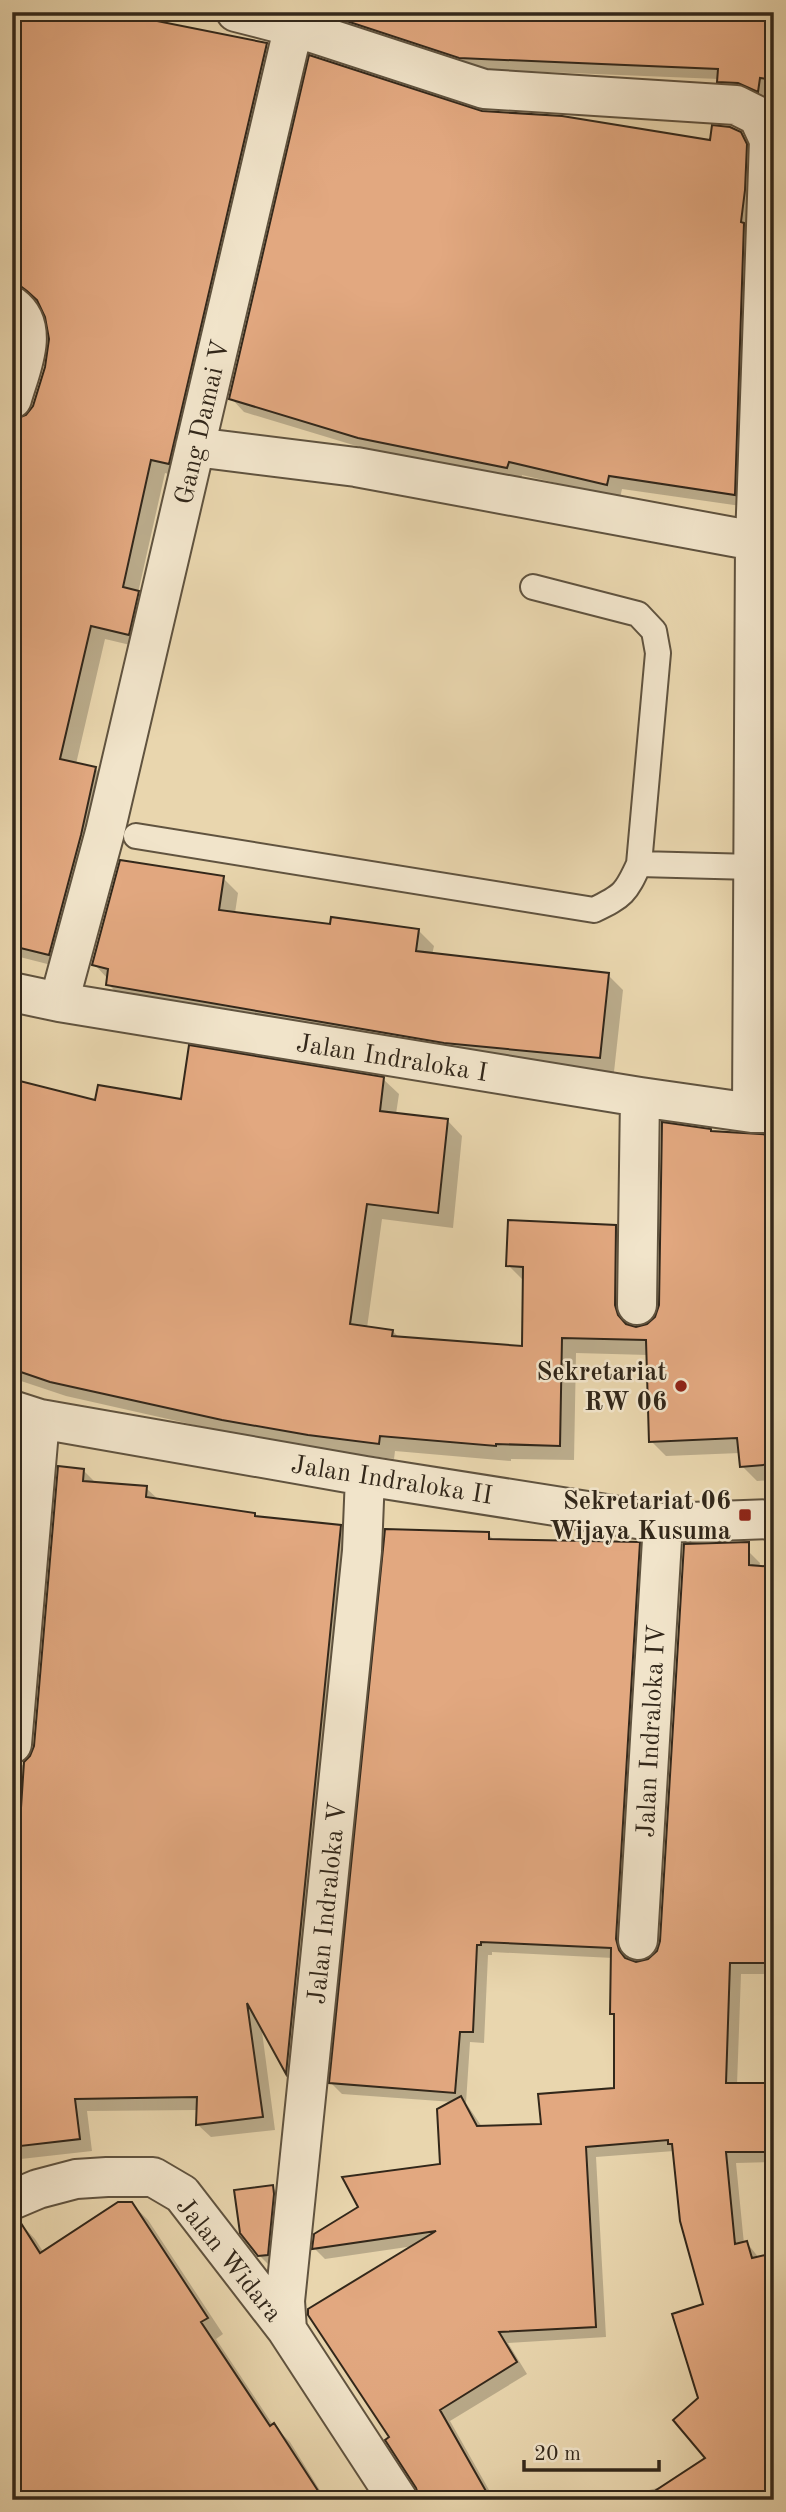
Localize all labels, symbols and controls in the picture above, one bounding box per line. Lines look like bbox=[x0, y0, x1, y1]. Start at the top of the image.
street label: Gang Damai V bbox=[171, 338, 235, 507]
street label: Jalan Indraloka I bbox=[294, 1031, 489, 1087]
place label: Sekretariat RW 06 bbox=[536, 1360, 667, 1416]
marker: Sekretariat RW 06 bbox=[673, 1378, 689, 1394]
street label: Jalan Indraloka II bbox=[289, 1452, 494, 1510]
place label: Sekretariat 06 Wijaya Kusuma bbox=[549, 1489, 731, 1545]
marker: Sekretariat 06 Wijaya Kusuma bbox=[737, 1507, 753, 1523]
street label: Jalan Indraloka IV bbox=[633, 1624, 671, 1838]
street label: Jalan Indraloka V bbox=[304, 1801, 352, 2006]
street label: Jalan Widara bbox=[171, 2193, 286, 2327]
scale bar bbox=[524, 2428, 658, 2472]
text: 20 m bbox=[534, 2444, 581, 2465]

